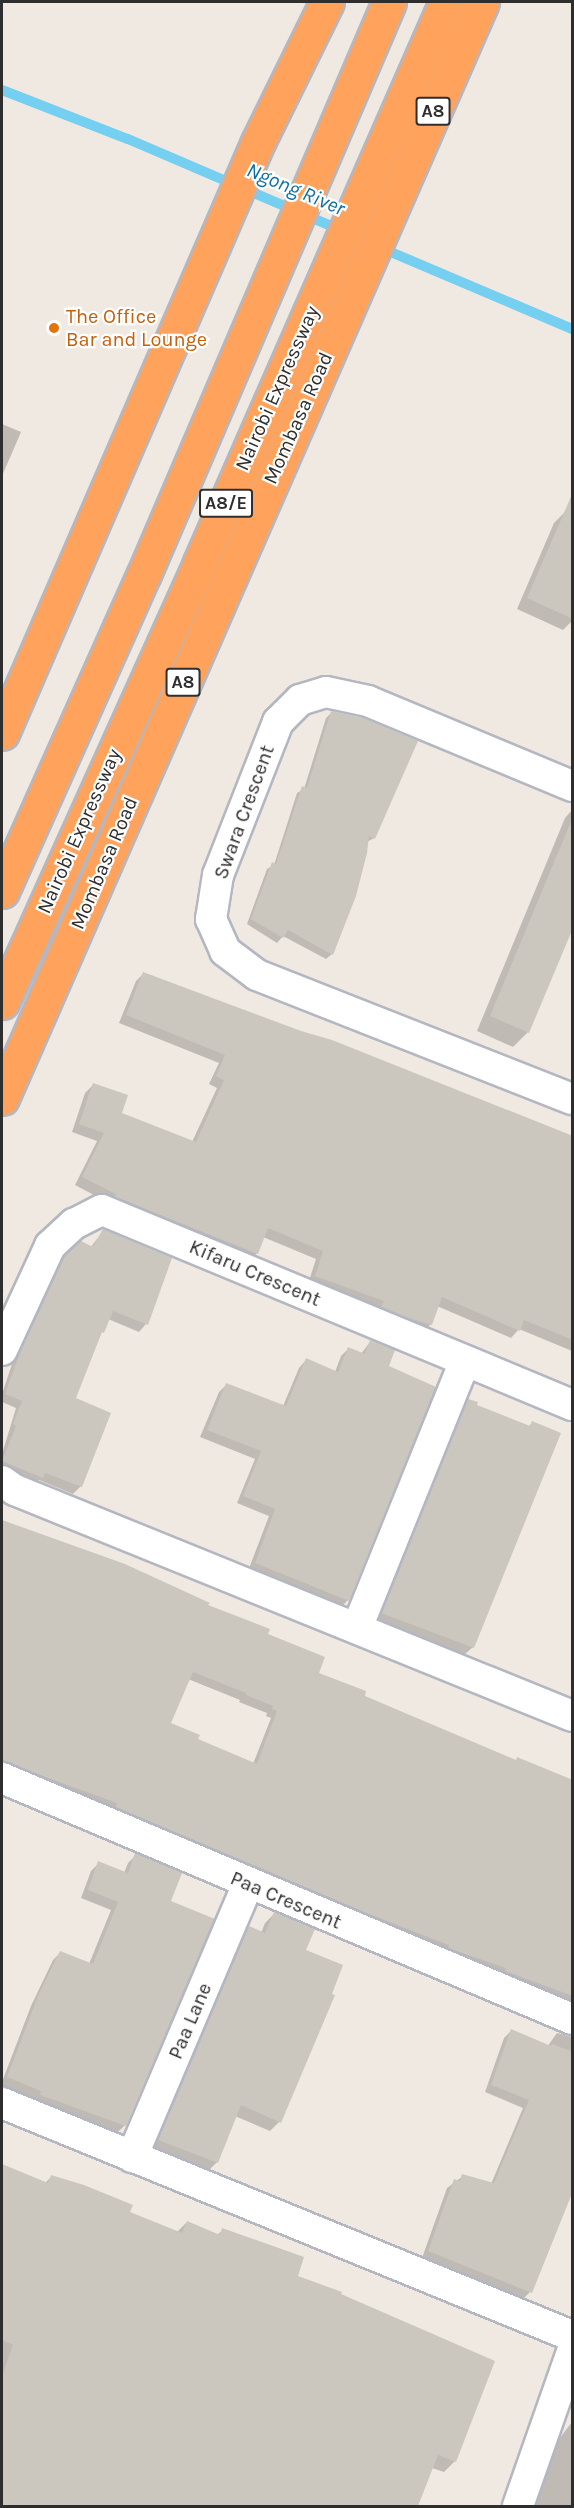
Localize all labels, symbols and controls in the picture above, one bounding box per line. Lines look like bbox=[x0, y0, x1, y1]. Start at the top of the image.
road number: A8 bbox=[415, 96, 451, 126]
water label: Ngong River bbox=[243, 157, 349, 221]
street label: Nairobi Expressway bbox=[230, 302, 324, 474]
place label: The Office Bar and Lounge bbox=[66, 304, 207, 351]
marker: The Office Bar and Lounge bbox=[47, 321, 61, 335]
street label: Mombasa Road bbox=[258, 348, 338, 488]
road number: A8/E bbox=[199, 488, 253, 518]
road number: A8 bbox=[165, 667, 201, 697]
street label: Swara Crescent bbox=[209, 742, 279, 882]
street label: Nairobi Expressway bbox=[32, 745, 126, 917]
street label: Mombasa Road bbox=[65, 793, 143, 933]
street label: Kifaru Crescent bbox=[186, 1235, 324, 1311]
street label: Paa Crescent bbox=[227, 1866, 345, 1934]
street label: Paa Lane bbox=[163, 1979, 217, 2063]

